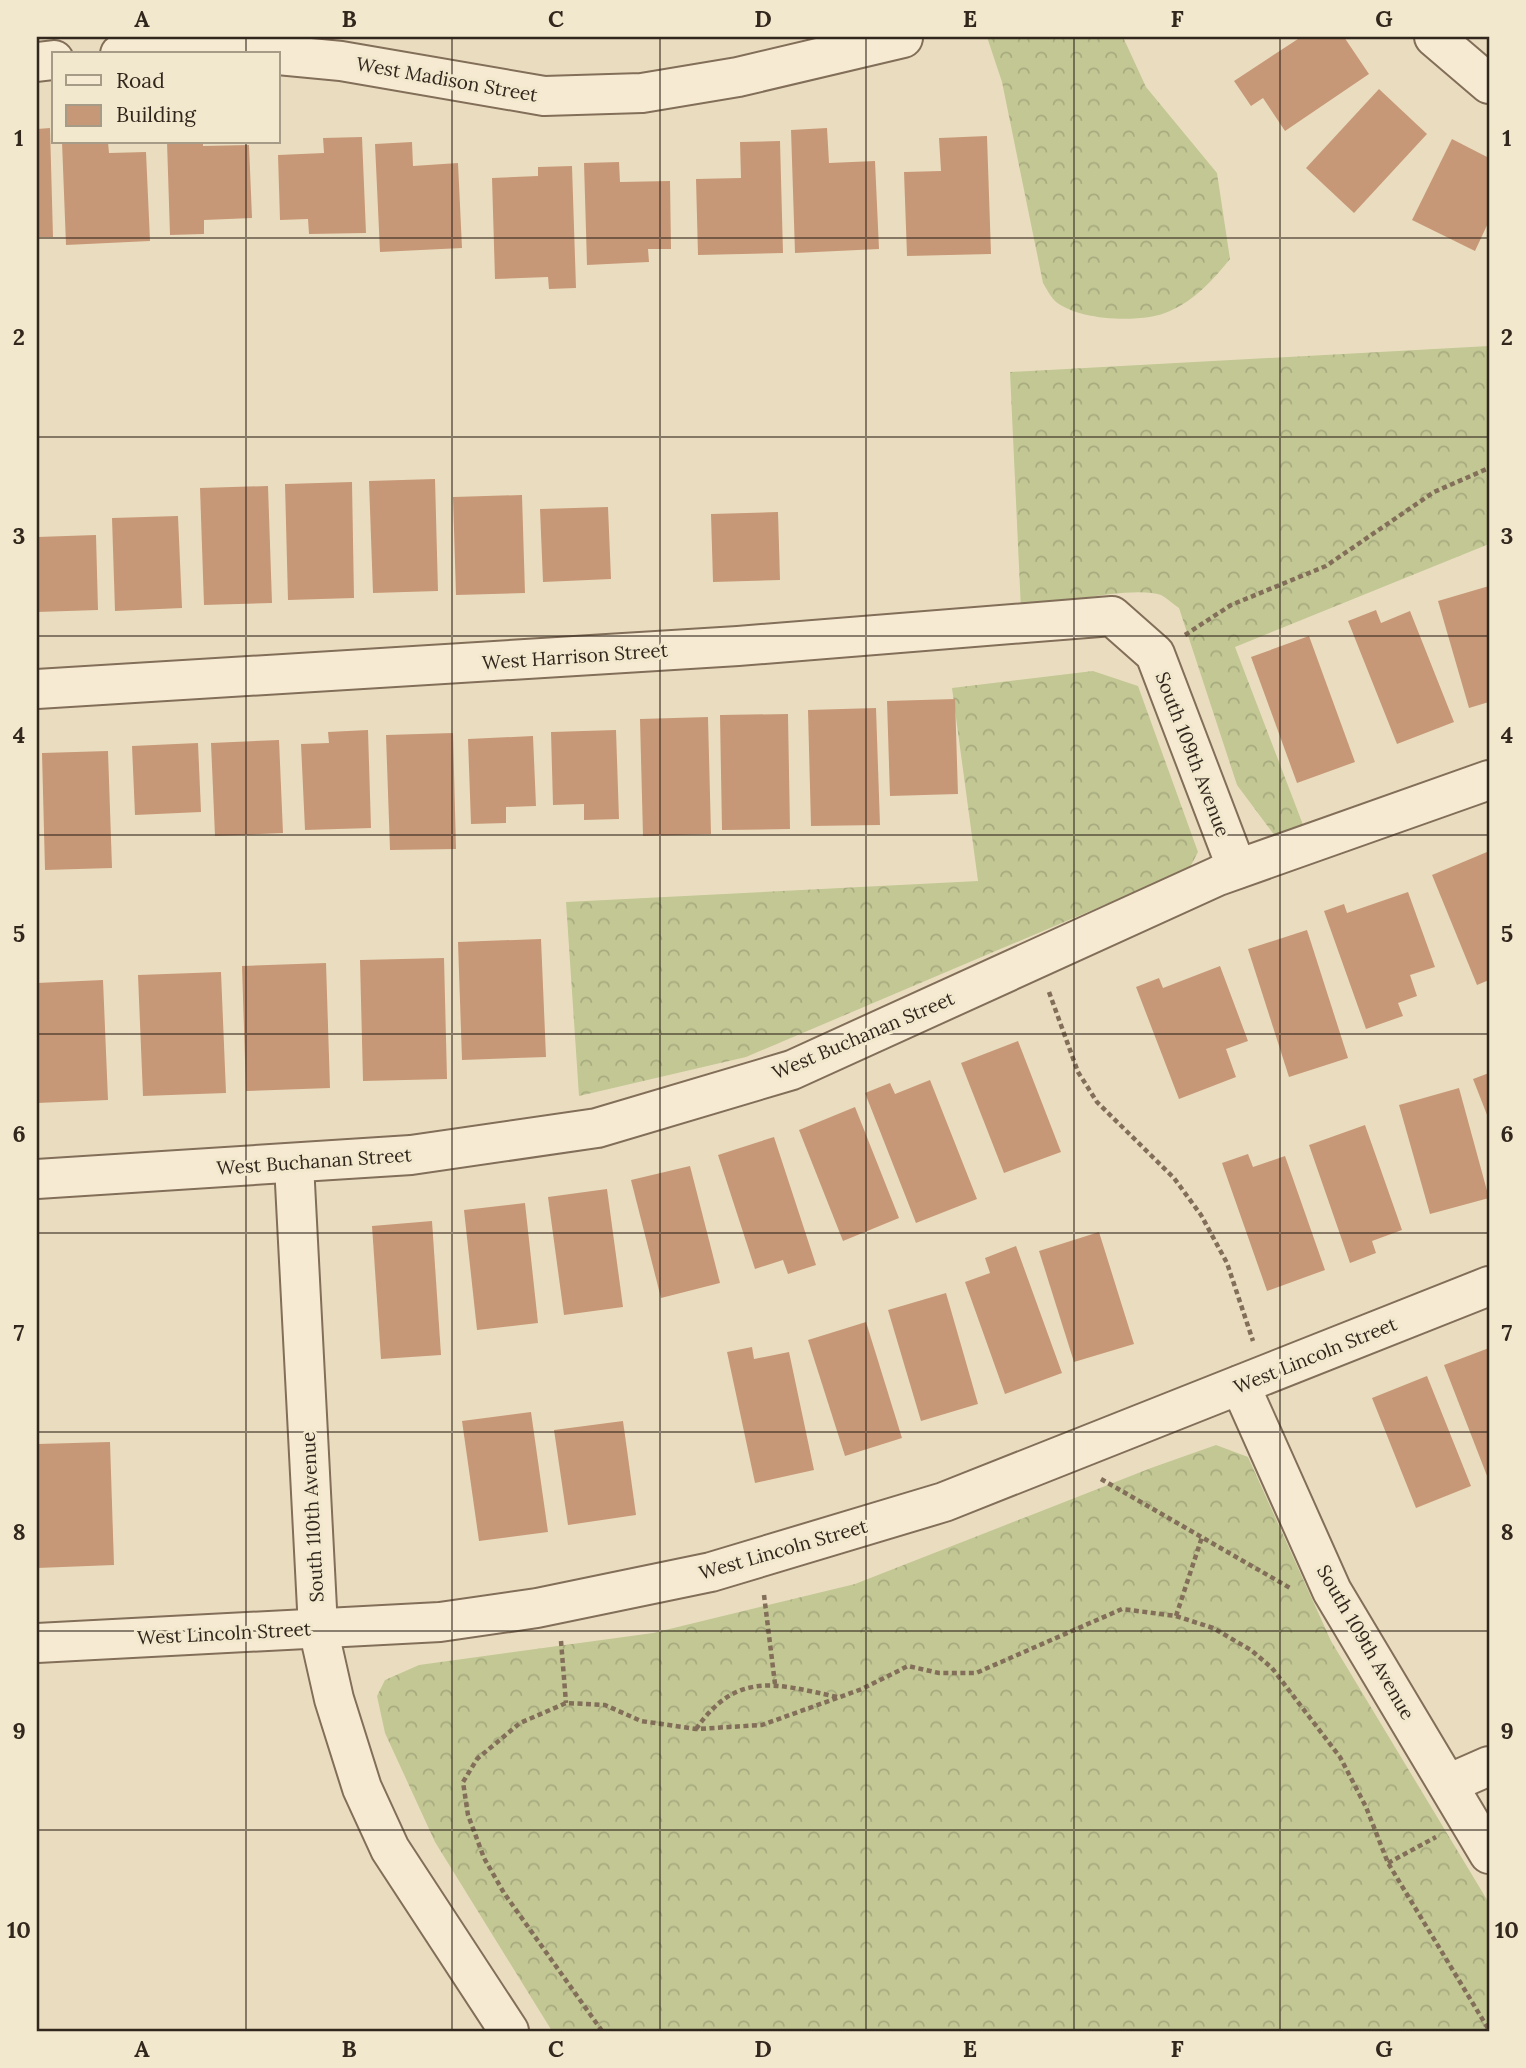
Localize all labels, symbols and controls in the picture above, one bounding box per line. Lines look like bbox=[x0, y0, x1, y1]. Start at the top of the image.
text: A bbox=[134, 4, 150, 33]
text: B bbox=[341, 4, 357, 33]
text: C bbox=[548, 4, 564, 33]
text: D bbox=[754, 4, 772, 33]
text: E bbox=[963, 4, 977, 33]
text: F bbox=[1170, 4, 1184, 33]
text: G bbox=[1375, 4, 1393, 33]
street label: West Madison Street bbox=[354, 51, 540, 107]
legend bbox=[52, 52, 280, 144]
text: Road bbox=[116, 67, 165, 94]
text: Building bbox=[116, 101, 196, 128]
text: 1 bbox=[14, 123, 24, 152]
text: 1 bbox=[1502, 123, 1512, 152]
text: 2 bbox=[13, 322, 25, 351]
text: 2 bbox=[1501, 322, 1513, 351]
text: 3 bbox=[13, 521, 25, 550]
text: 3 bbox=[1501, 521, 1513, 550]
street label: West Harrison Street bbox=[481, 637, 669, 674]
street label: South 109th Avenue bbox=[1150, 668, 1236, 840]
text: 4 bbox=[13, 720, 25, 749]
text: 4 bbox=[1501, 720, 1513, 749]
text: 5 bbox=[13, 919, 25, 948]
text: 5 bbox=[1501, 919, 1513, 948]
street label: West Buchanan Street bbox=[768, 985, 958, 1084]
text: 6 bbox=[12, 1119, 26, 1148]
text: 6 bbox=[1500, 1119, 1514, 1148]
street label: West Buchanan Street bbox=[216, 1142, 413, 1180]
street label: West Lincoln Street bbox=[1230, 1311, 1401, 1399]
text: 7 bbox=[14, 1318, 25, 1347]
text: 7 bbox=[1502, 1318, 1513, 1347]
street label: South 110th Avenue bbox=[296, 1431, 328, 1603]
street label: West Lincoln Street bbox=[696, 1513, 871, 1585]
text: 8 bbox=[12, 1517, 26, 1546]
text: 8 bbox=[1500, 1517, 1514, 1546]
street label: South 109th Avenue bbox=[1312, 1560, 1420, 1724]
street label: West Lincoln Street bbox=[136, 1616, 312, 1650]
text: 9 bbox=[12, 1716, 26, 1745]
text: 9 bbox=[1500, 1716, 1514, 1745]
text: 10 bbox=[7, 1915, 31, 1944]
text: 10 bbox=[1495, 1915, 1519, 1944]
text: A bbox=[134, 2034, 150, 2063]
text: B bbox=[341, 2034, 357, 2063]
text: C bbox=[548, 2034, 564, 2063]
text: D bbox=[754, 2034, 772, 2063]
text: E bbox=[963, 2034, 977, 2063]
text: F bbox=[1170, 2034, 1184, 2063]
text: G bbox=[1375, 2034, 1393, 2063]

